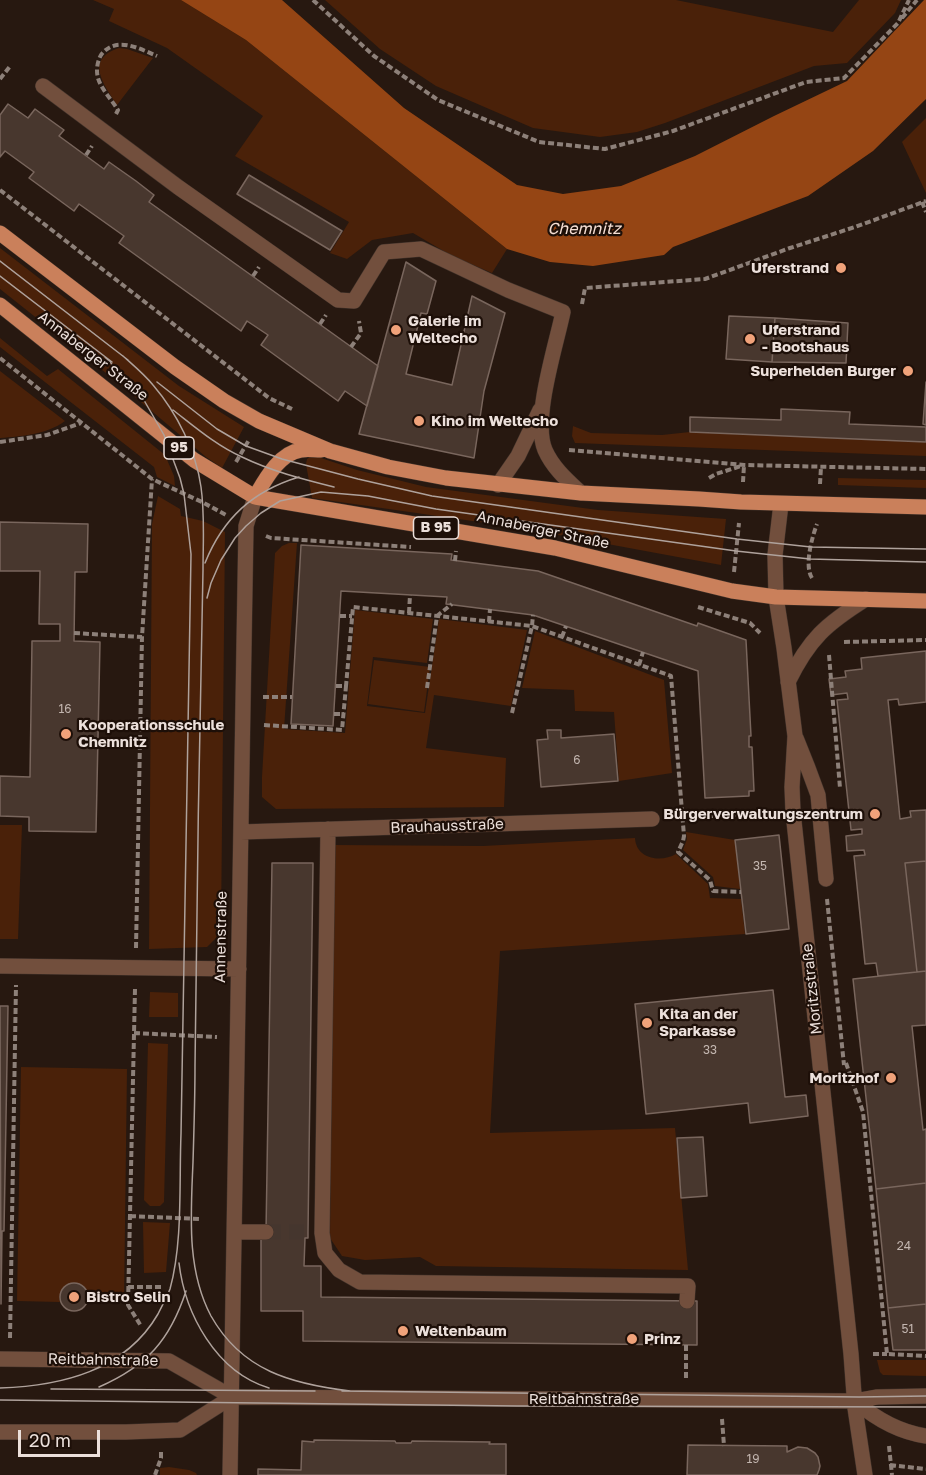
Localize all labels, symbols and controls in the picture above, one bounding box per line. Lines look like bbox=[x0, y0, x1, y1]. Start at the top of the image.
water label: Chemnitz bbox=[547, 219, 621, 239]
place label: Uferstrand bbox=[751, 259, 829, 277]
marker: Uferstrand bbox=[834, 261, 848, 275]
street label: Annaberger Straße bbox=[34, 307, 152, 405]
place label: Galerie im Weltecho bbox=[408, 312, 481, 347]
place label: Uferstrand - Bootshaus bbox=[762, 321, 849, 356]
marker: Galerie im Weltecho bbox=[389, 323, 403, 337]
marker: Uferstrand - Bootshaus bbox=[743, 332, 757, 346]
place label: Superhelden Burger bbox=[750, 362, 896, 380]
marker: Superhelden Burger bbox=[901, 364, 915, 378]
place label: Kino im Weltecho bbox=[431, 412, 558, 430]
marker: Kino im Weltecho bbox=[412, 414, 426, 428]
road number: 95 bbox=[164, 437, 194, 459]
street label: Annaberger Straße bbox=[475, 507, 611, 553]
road number: B 95 bbox=[414, 517, 458, 539]
house number: 16 bbox=[58, 702, 72, 716]
place label: Kooperationsschule Chemnitz bbox=[78, 716, 224, 751]
marker: Kooperationsschule Chemnitz bbox=[59, 727, 73, 741]
house number: 6 bbox=[573, 753, 581, 767]
place label: Bürgerverwaltungszentrum bbox=[663, 805, 863, 823]
marker: Bürgerverwaltungszentrum bbox=[868, 807, 882, 821]
street label: Brauhausstraße bbox=[390, 815, 504, 837]
house number: 35 bbox=[753, 859, 767, 873]
street label: Annenstraße bbox=[211, 891, 231, 983]
street label: Moritzstraße bbox=[798, 943, 826, 1035]
place label: Kita an der Sparkasse bbox=[659, 1005, 738, 1040]
marker: Kita an der Sparkasse bbox=[640, 1016, 654, 1030]
house number: 33 bbox=[703, 1043, 717, 1057]
place label: Moritzhof bbox=[809, 1069, 879, 1087]
marker: Moritzhof bbox=[884, 1071, 898, 1085]
house number: 24 bbox=[897, 1239, 911, 1253]
place label: Bistro Selin bbox=[86, 1288, 170, 1306]
marker: Bistro Selin bbox=[67, 1290, 81, 1304]
place label: Weltenbaum bbox=[415, 1322, 507, 1340]
house number: 51 bbox=[902, 1322, 914, 1336]
marker: Weltenbaum bbox=[396, 1324, 410, 1338]
place label: Prinz bbox=[644, 1330, 681, 1348]
marker: Prinz bbox=[625, 1332, 639, 1346]
street label: Reitbahnstraße bbox=[48, 1350, 158, 1370]
street label: Reitbahnstraße bbox=[529, 1390, 639, 1408]
scale bar bbox=[21, 1418, 104, 1456]
text: 20 m bbox=[29, 1429, 71, 1451]
house number: 19 bbox=[746, 1452, 760, 1466]

